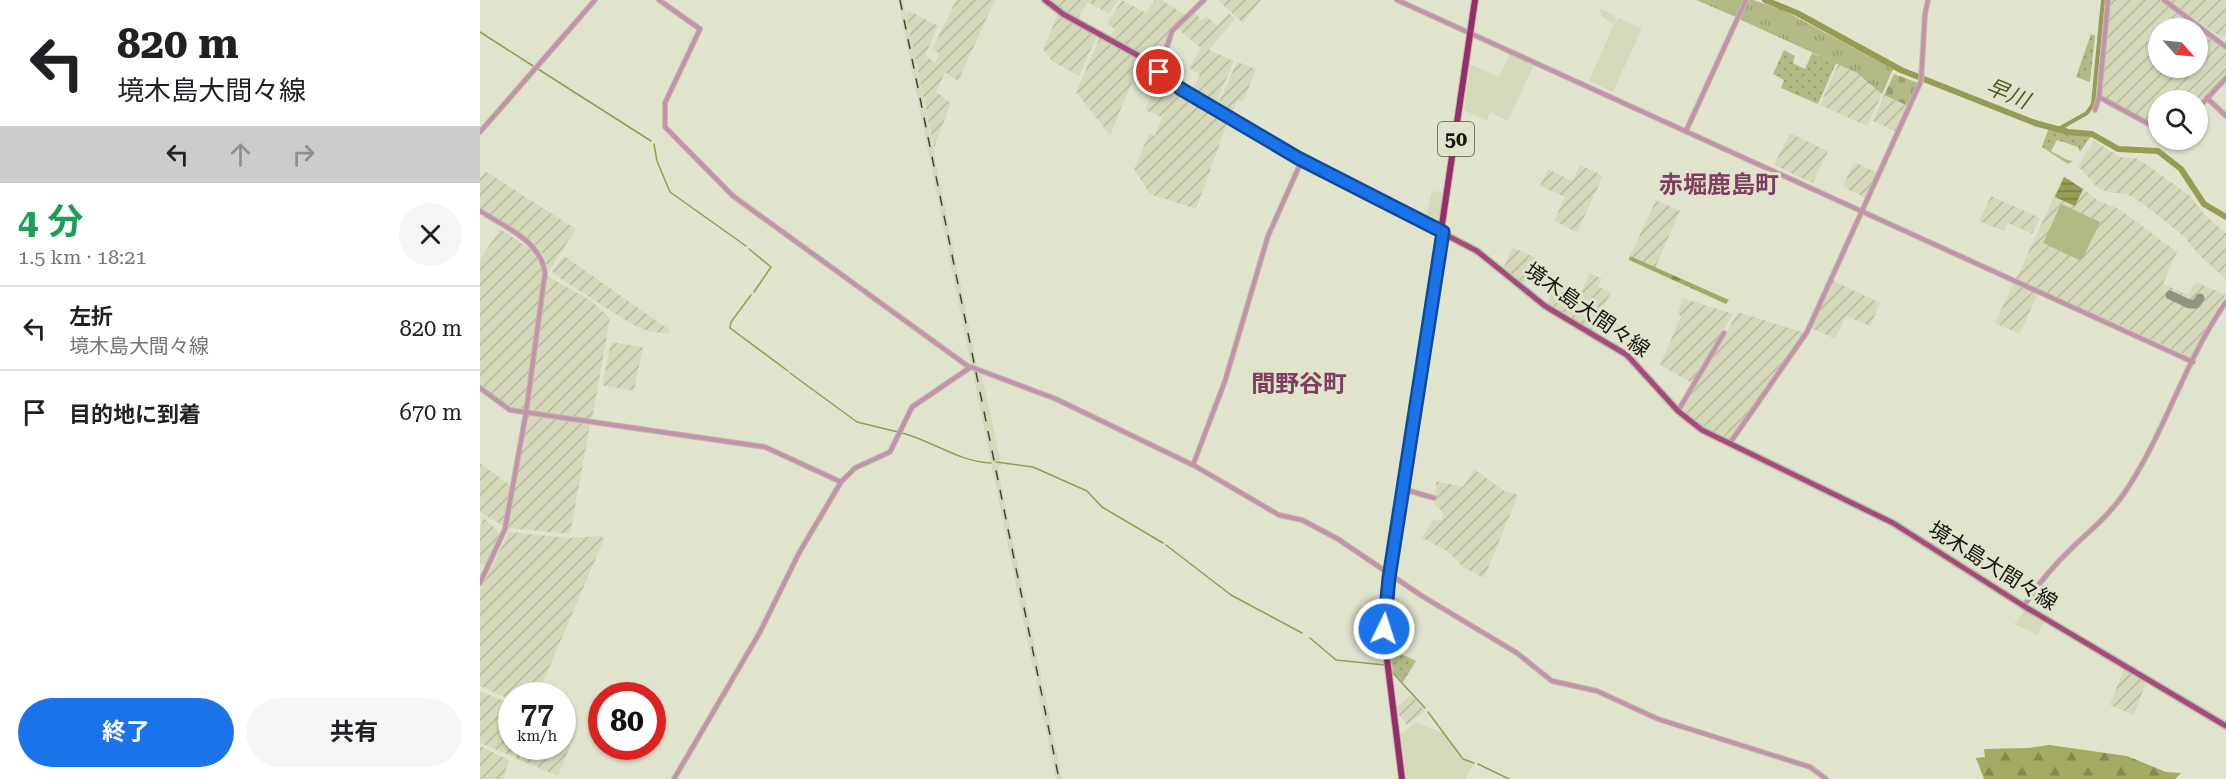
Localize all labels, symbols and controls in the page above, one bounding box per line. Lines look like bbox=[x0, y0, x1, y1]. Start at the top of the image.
north arrow bbox=[2148, 18, 2208, 78]
map controls bbox=[2148, 18, 2208, 150]
text: 820 m bbox=[117, 19, 239, 68]
icon: left bbox=[18, 24, 96, 102]
pin bbox=[1133, 46, 1184, 97]
icon: arrive bbox=[1142, 55, 1175, 88]
water label: 早川 bbox=[1983, 74, 2035, 114]
text: 境木島大間々線 bbox=[117, 75, 306, 107]
button: search bbox=[2148, 90, 2208, 150]
road number: 50 bbox=[1438, 122, 1474, 156]
icon: left bbox=[161, 138, 194, 171]
icon: ahead bbox=[224, 138, 257, 171]
icon: right bbox=[287, 138, 320, 171]
district label: 赤堀鹿島町 bbox=[1659, 171, 1779, 199]
text: 4 分 bbox=[18, 201, 83, 243]
button: close bbox=[399, 203, 462, 266]
text: 1.5 km · 18:21 bbox=[18, 245, 147, 269]
street label: 境木島大間々線 bbox=[1520, 258, 1654, 362]
text: 左折 bbox=[69, 304, 113, 329]
icon: left bbox=[18, 312, 51, 345]
text: 820 m bbox=[399, 316, 462, 341]
text: 境木島大間々線 bbox=[69, 334, 209, 358]
district label: 間野谷町 bbox=[1251, 370, 1347, 398]
icon: arrive bbox=[18, 396, 51, 429]
text: 670 m bbox=[399, 400, 462, 425]
text: 目的地に到着 bbox=[69, 402, 201, 427]
street label: 境木島大間々線 bbox=[1924, 517, 2062, 615]
position arrow bbox=[1352, 597, 1416, 661]
speed limit sign: 80 bbox=[588, 682, 666, 760]
text: 77 bbox=[520, 696, 554, 731]
button: 終了 bbox=[18, 698, 234, 767]
button: 共有 bbox=[246, 698, 462, 767]
text: km/h bbox=[517, 727, 557, 745]

